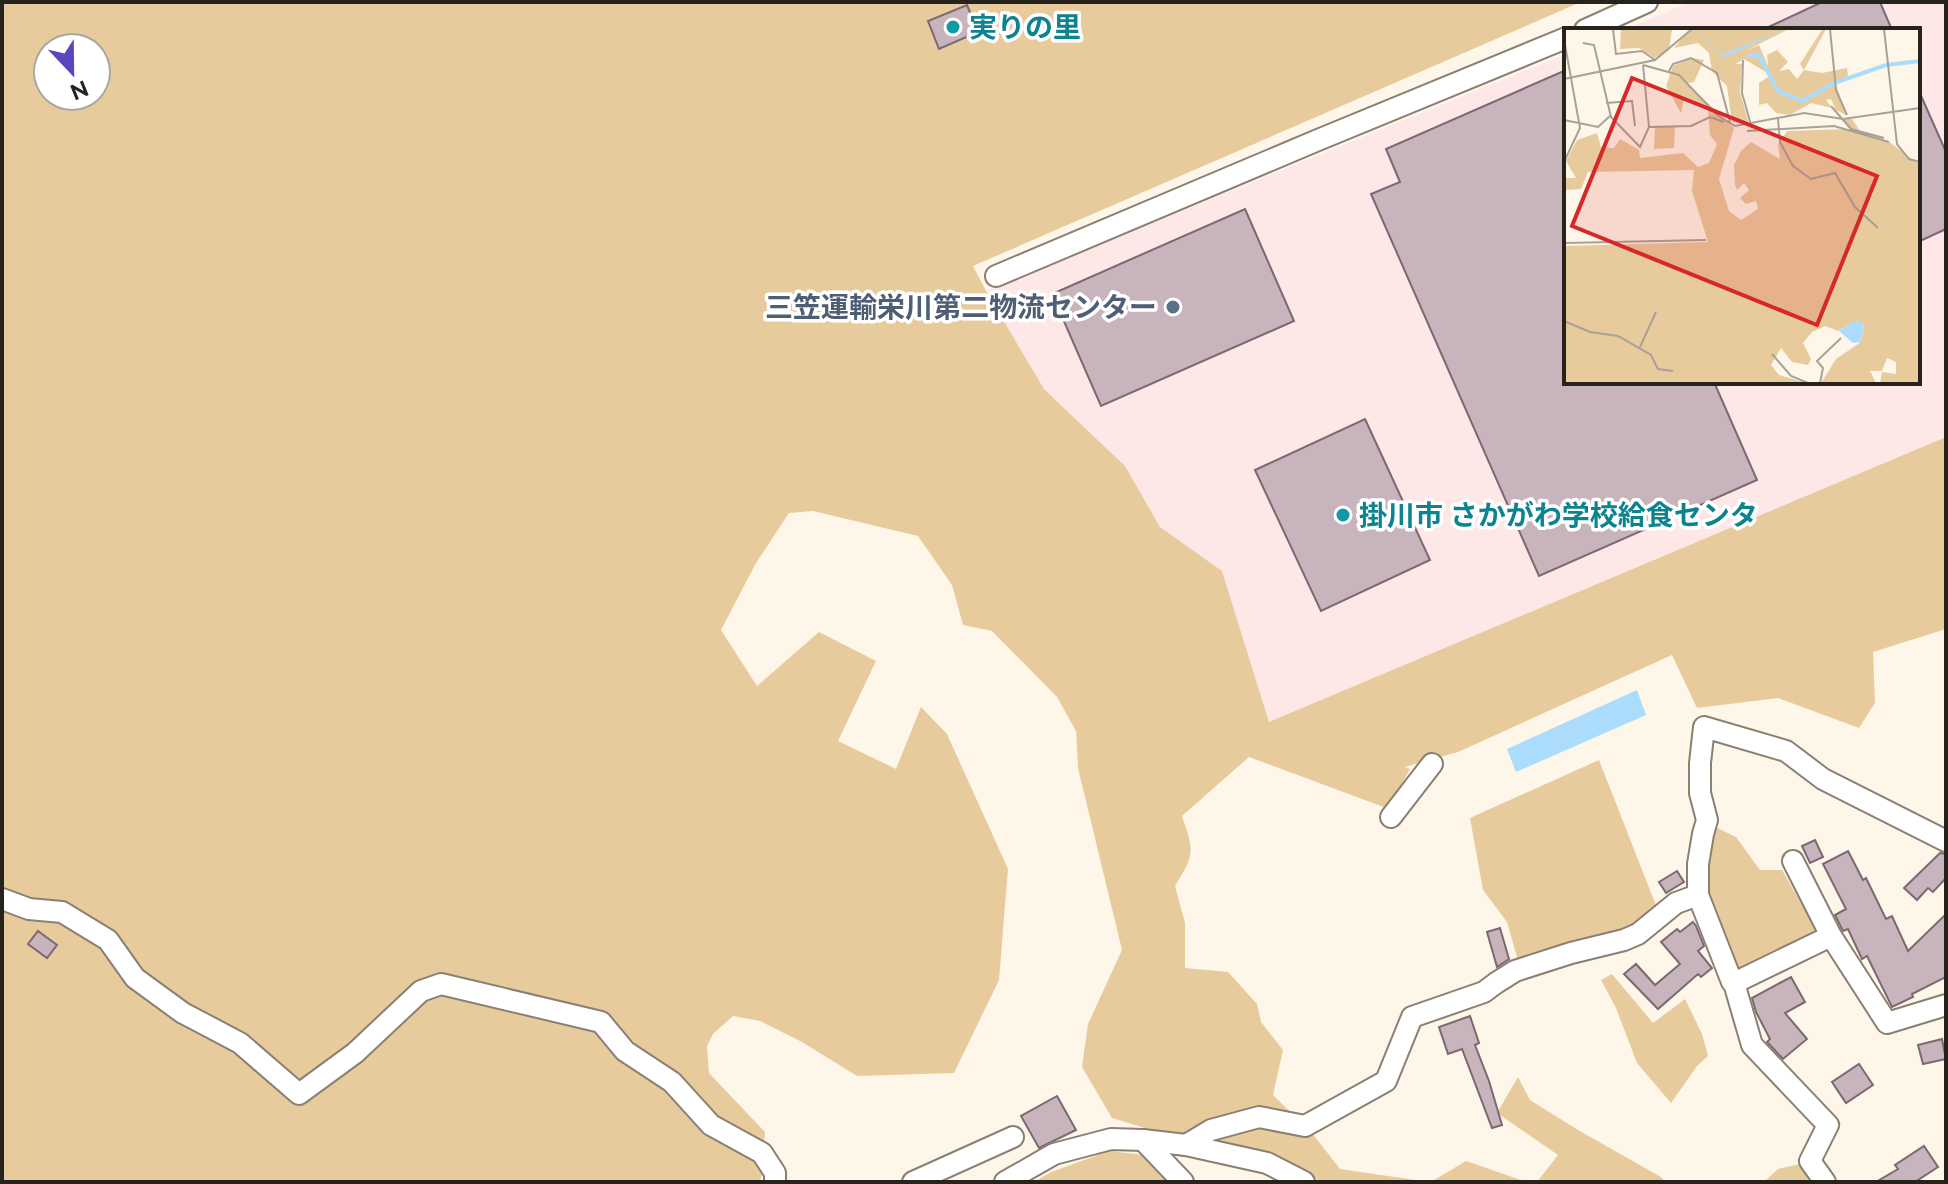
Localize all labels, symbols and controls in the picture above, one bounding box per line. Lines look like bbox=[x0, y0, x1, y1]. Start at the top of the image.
place label: 実りの里 bbox=[969, 11, 1081, 44]
marker: 実りの里 bbox=[944, 18, 962, 36]
inset map bbox=[1564, 28, 1920, 384]
north arrow bbox=[32, 32, 112, 112]
text: N bbox=[67, 75, 92, 106]
place label: 三笠運輸栄川第二物流センター bbox=[765, 291, 1157, 324]
marker: 三笠運輸栄川第二物流センター bbox=[1164, 298, 1182, 316]
place label: 掛川市 さかがわ学校給食センタ bbox=[1359, 499, 1758, 532]
marker: 掛川市 さかがわ学校給食センタ bbox=[1334, 506, 1352, 524]

